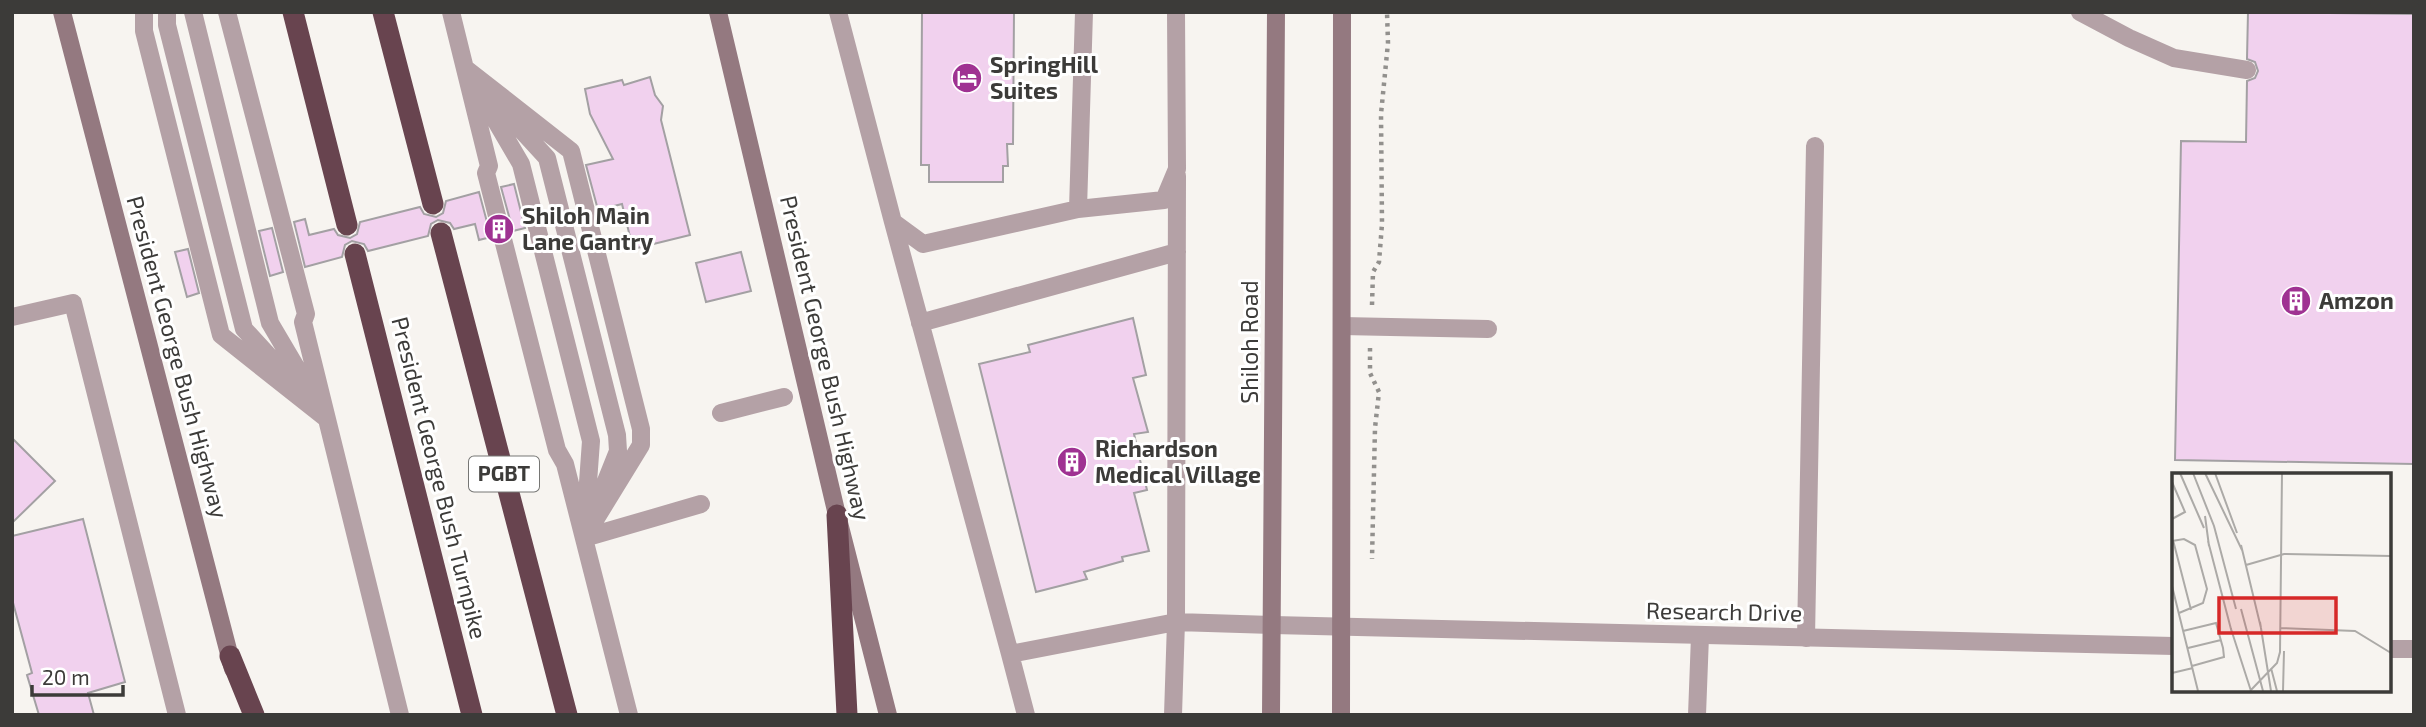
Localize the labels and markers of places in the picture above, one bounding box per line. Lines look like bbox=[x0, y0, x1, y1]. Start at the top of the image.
place label: SpringHill Suites bbox=[990, 50, 1098, 104]
hotel icon: SpringHill Suites bbox=[950, 61, 984, 95]
place label: Shiloh Main Lane Gantry bbox=[522, 201, 653, 255]
building icon: Shiloh Main Lane Gantry bbox=[482, 212, 516, 246]
building icon: Amzon bbox=[2279, 284, 2313, 318]
place label: Amzon bbox=[2319, 286, 2394, 314]
place label: Richardson Medical Village bbox=[1095, 434, 1261, 488]
building icon: Richardson Medical Village bbox=[1055, 445, 1089, 479]

